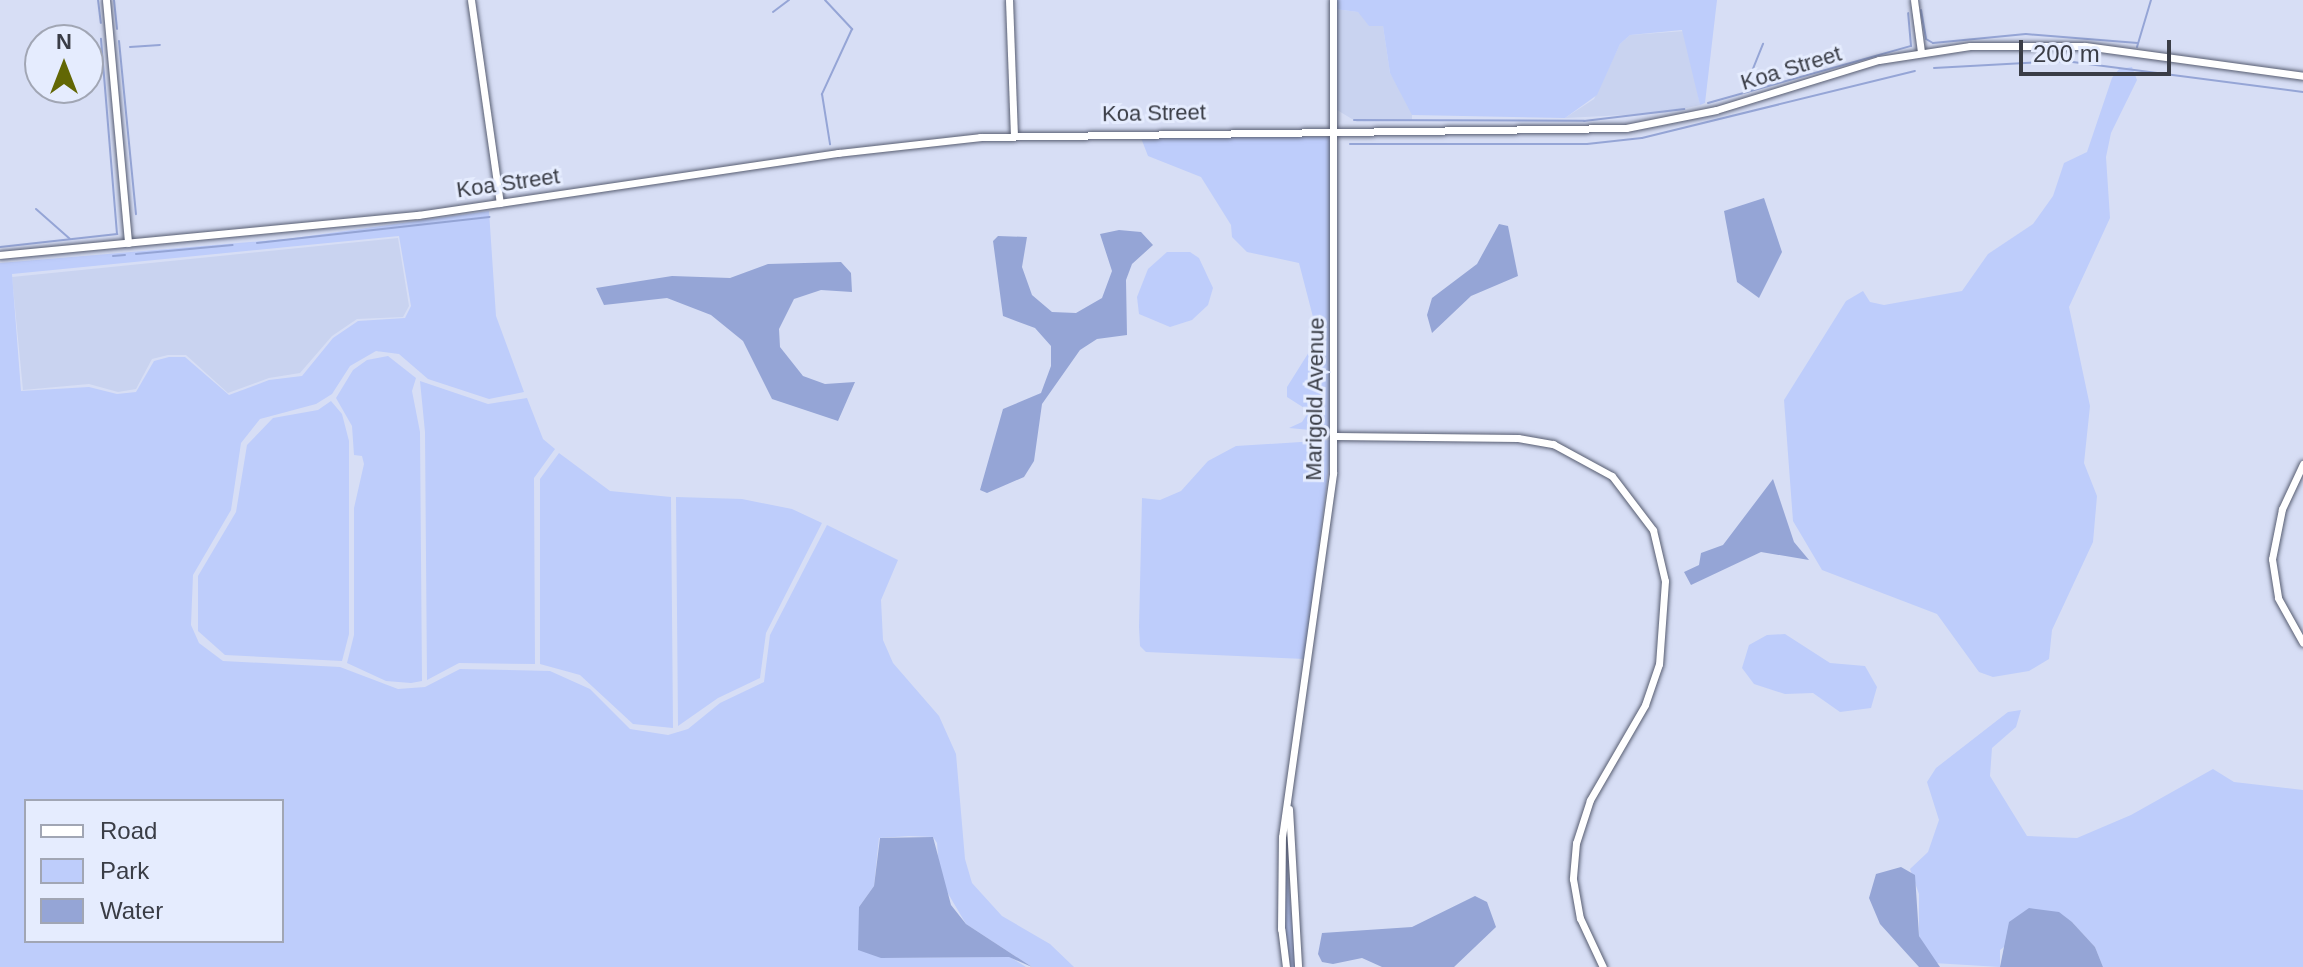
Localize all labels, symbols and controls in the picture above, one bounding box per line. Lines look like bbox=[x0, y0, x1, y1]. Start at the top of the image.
north arrow bbox=[24, 24, 104, 104]
scale bar bbox=[2023, 24, 2175, 74]
text: N bbox=[56, 29, 72, 54]
street label: Koa Street bbox=[1737, 40, 1845, 96]
text: 200 m bbox=[2033, 40, 2100, 67]
street label: Koa Street bbox=[1102, 99, 1206, 127]
street label: Koa Street bbox=[455, 163, 561, 203]
street label: Marigold Avenue bbox=[1300, 316, 1330, 482]
legend bbox=[24, 799, 284, 943]
text: Road bbox=[100, 817, 157, 844]
text: Park bbox=[100, 857, 149, 884]
text: Water bbox=[100, 897, 163, 924]

